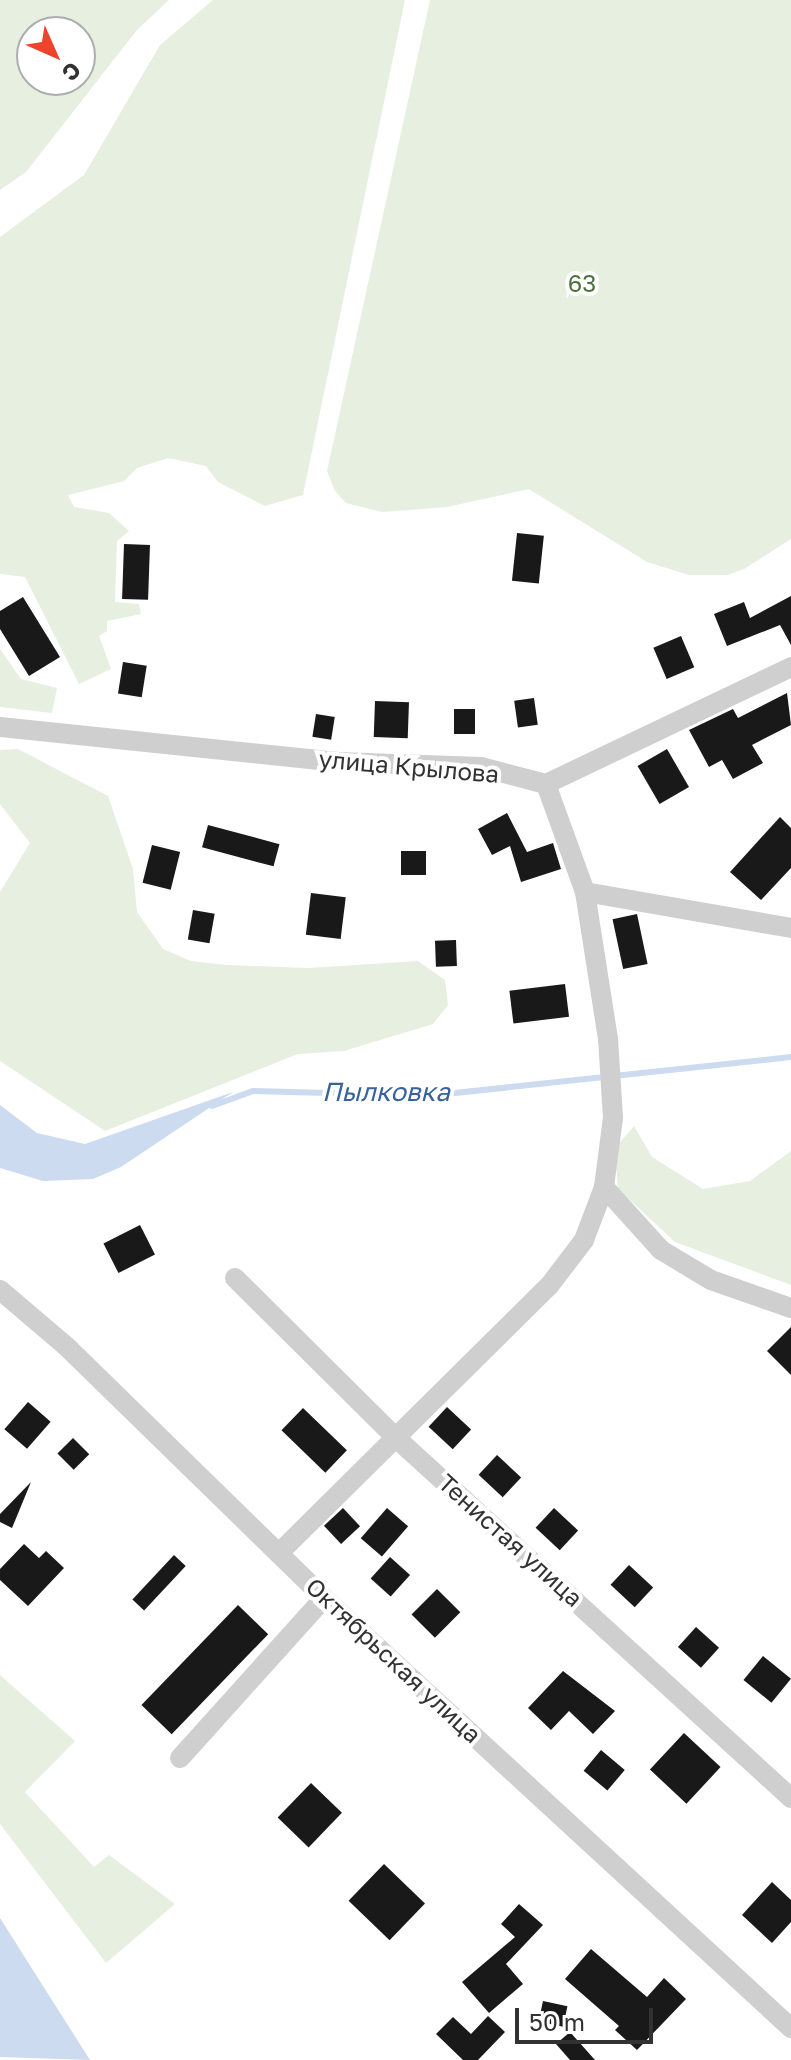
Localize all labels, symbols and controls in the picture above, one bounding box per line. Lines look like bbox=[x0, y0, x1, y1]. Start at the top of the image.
north arrow bbox=[16, 16, 96, 96]
text: С bbox=[57, 57, 87, 87]
park label: 63 bbox=[568, 269, 596, 297]
street label: улица Крылова bbox=[318, 744, 500, 788]
water label: Пылковка bbox=[322, 1076, 450, 1108]
street label: Тенистая улица bbox=[433, 1468, 589, 1612]
street label: Октябрьская улица bbox=[300, 1571, 488, 1749]
scale bar bbox=[519, 1992, 657, 2042]
text: 50 m bbox=[529, 2007, 585, 2036]

